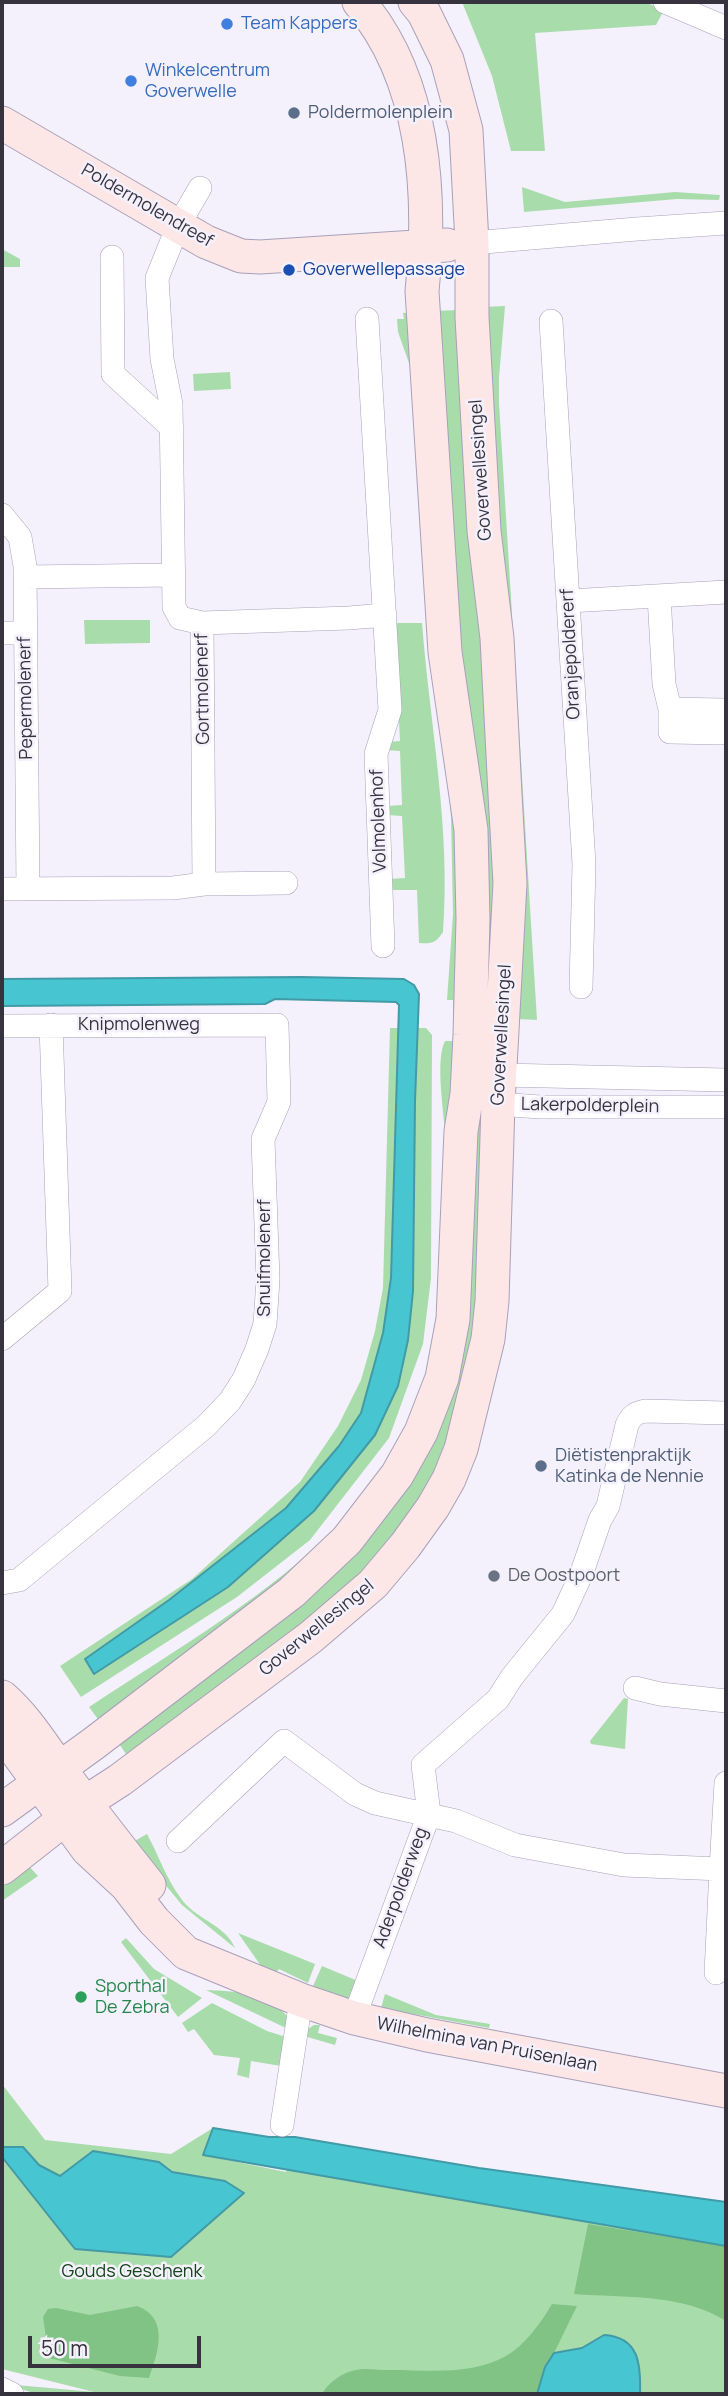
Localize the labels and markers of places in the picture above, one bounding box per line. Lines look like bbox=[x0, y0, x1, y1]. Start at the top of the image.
place label: Team Kappers bbox=[241, 13, 358, 35]
marker: Team Kappers bbox=[219, 16, 235, 32]
place label: Winkelcentrum Goverwelle bbox=[145, 60, 270, 102]
marker: Winkelcentrum Goverwelle bbox=[123, 73, 139, 89]
place label: Poldermolenplein bbox=[308, 102, 453, 124]
marker: Poldermolenplein bbox=[286, 105, 302, 121]
place label: Goverwellepassage bbox=[303, 259, 465, 281]
marker: Goverwellepassage bbox=[281, 262, 297, 278]
place label: Diëtistenpraktijk Katinka de Nennie bbox=[555, 1445, 704, 1488]
marker: Diëtistenpraktijk Katinka de Nennie bbox=[533, 1458, 549, 1474]
place label: De Oostpoort bbox=[508, 1565, 620, 1587]
marker: De Oostpoort bbox=[486, 1568, 502, 1584]
place label: Sporthal De Zebra bbox=[95, 1976, 170, 2018]
marker: Sporthal De Zebra bbox=[73, 1989, 89, 2005]

